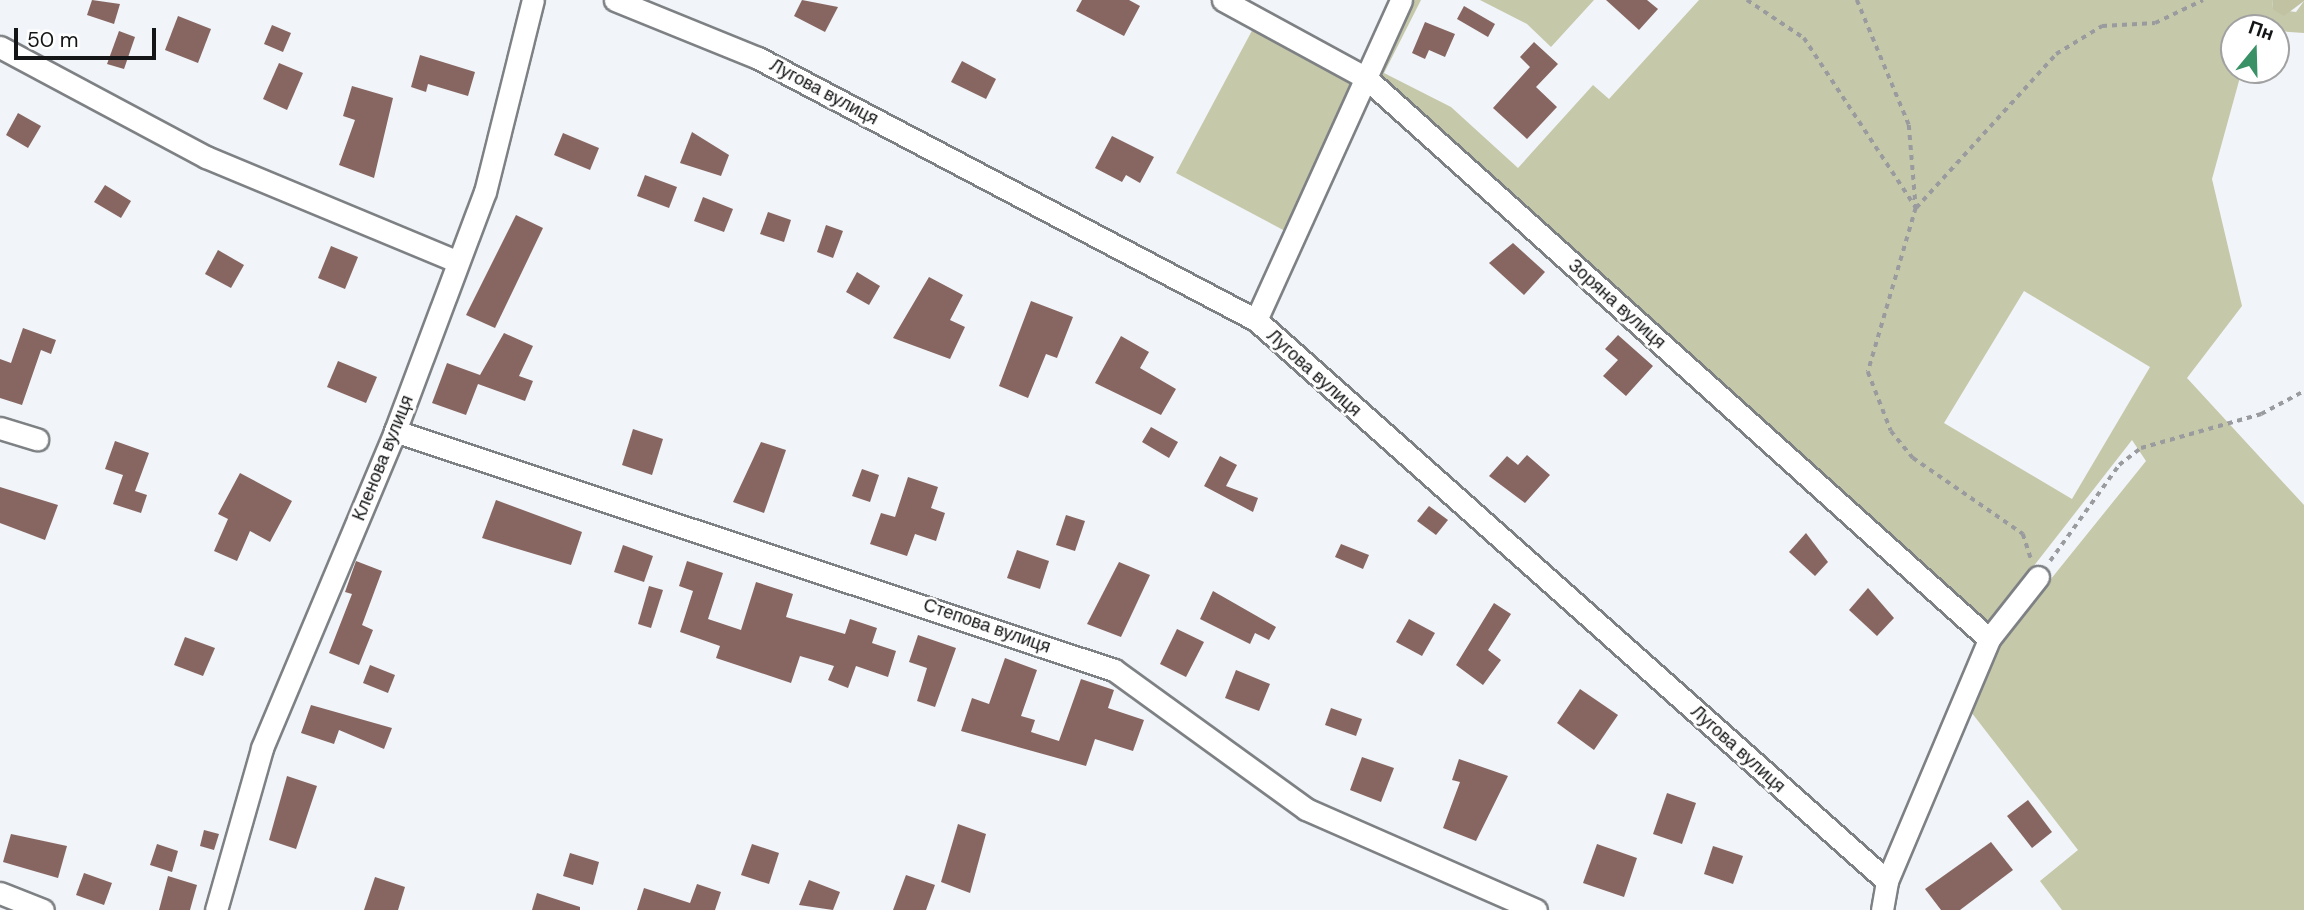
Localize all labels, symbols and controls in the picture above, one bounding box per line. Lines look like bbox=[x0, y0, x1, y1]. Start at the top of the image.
scale bar bbox=[18, 14, 159, 58]
north arrow bbox=[2220, 14, 2290, 84]
text: Пн bbox=[2245, 15, 2277, 46]
text: 50 m bbox=[27, 26, 78, 54]
street label: Лугова вулиця bbox=[766, 54, 882, 130]
street label: Зоряна вулиця bbox=[1564, 255, 1670, 353]
street label: Лугова вулиця bbox=[1262, 325, 1366, 421]
street label: Кленова вулиця bbox=[348, 392, 418, 524]
street label: Степова вулиця bbox=[920, 594, 1054, 658]
street label: Лугова вулиця bbox=[1686, 701, 1790, 797]

